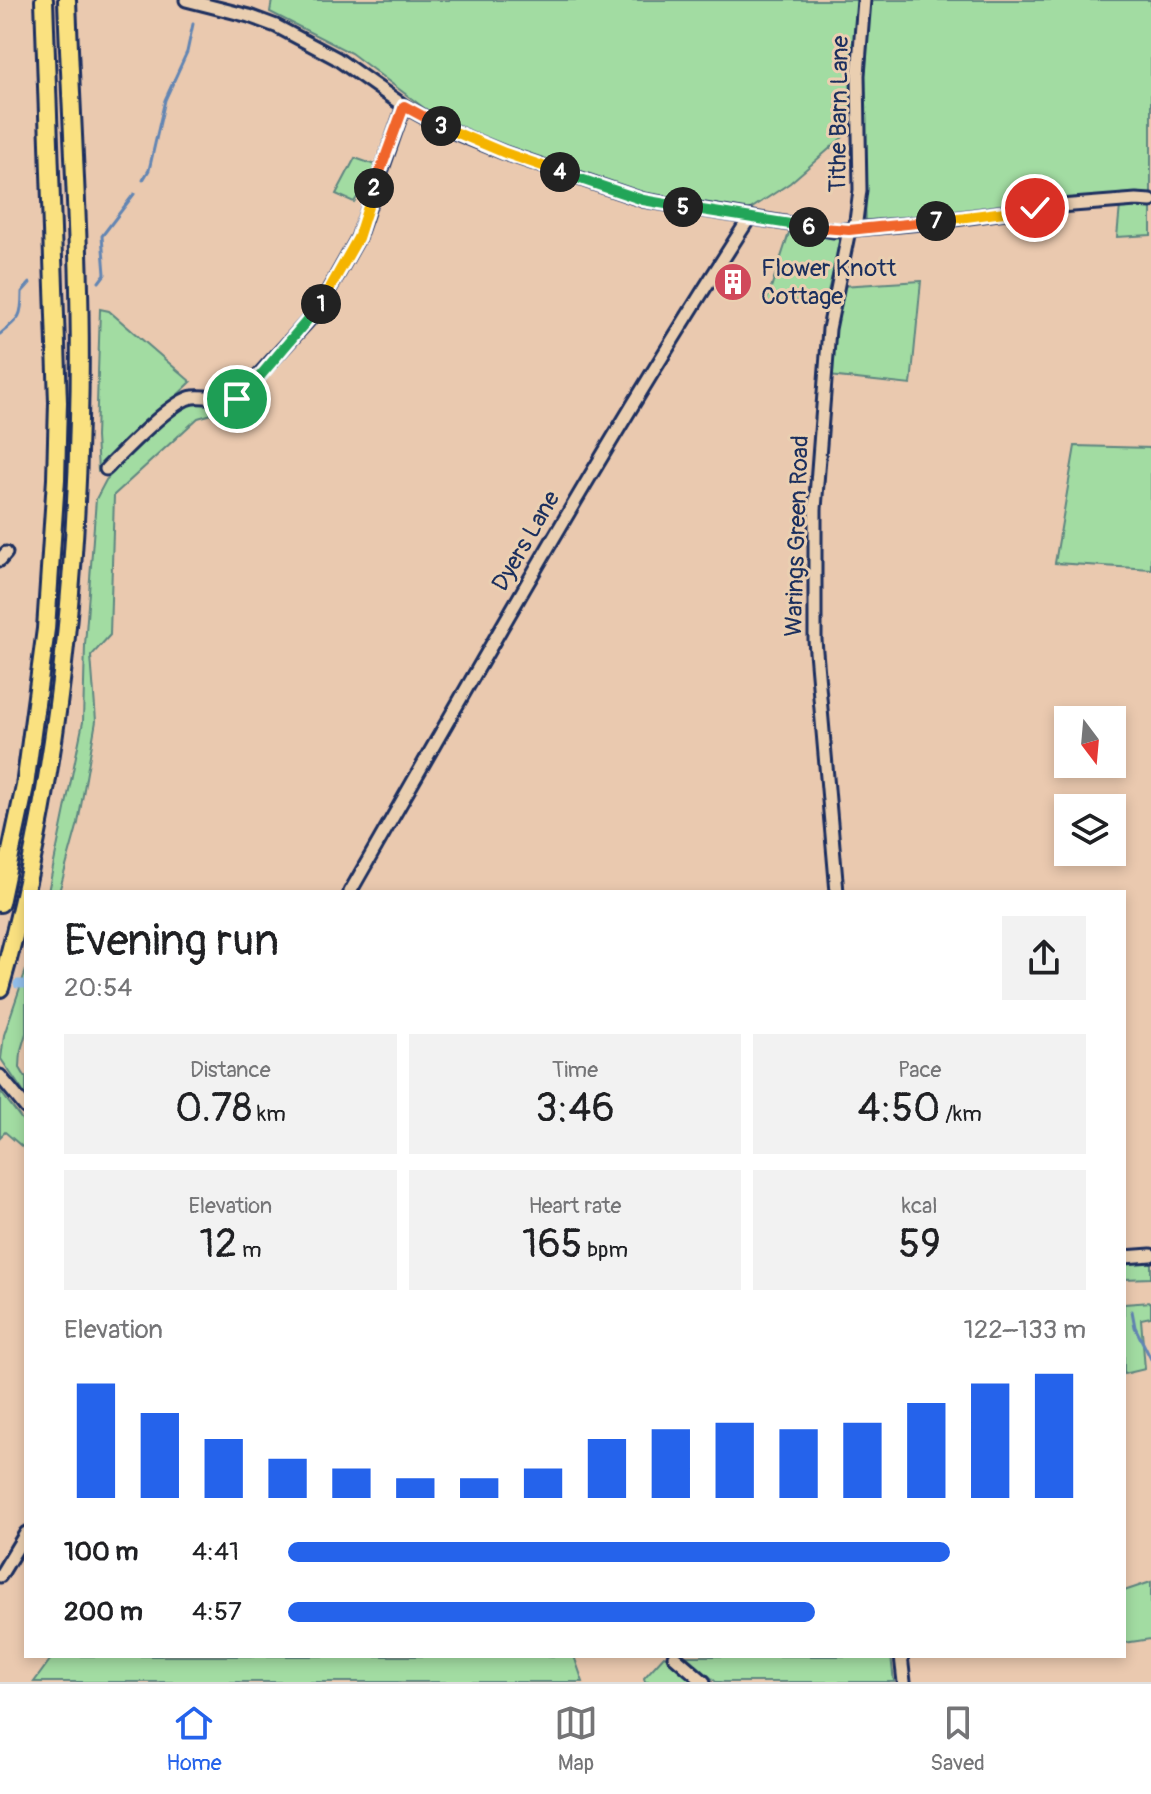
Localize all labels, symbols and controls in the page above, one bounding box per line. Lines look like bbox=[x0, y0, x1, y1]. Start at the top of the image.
street label: Tithe Barn Lane bbox=[823, 35, 855, 193]
pin: 3 bbox=[421, 106, 461, 146]
text: 3 bbox=[435, 112, 447, 140]
pin: 4 bbox=[540, 152, 580, 192]
text: 4 bbox=[554, 158, 566, 186]
pin: 2 bbox=[354, 168, 394, 208]
text: 2 bbox=[368, 174, 380, 202]
pin bbox=[1001, 174, 1069, 242]
icon: check bbox=[1013, 186, 1057, 230]
pin: 5 bbox=[663, 187, 703, 227]
text: 5 bbox=[677, 193, 689, 221]
pin: 7 bbox=[916, 201, 956, 241]
pin: 6 bbox=[789, 207, 829, 247]
text: 7 bbox=[930, 207, 942, 235]
text: 6 bbox=[803, 213, 815, 241]
place label: Flower Knott Cottage bbox=[761, 254, 897, 311]
building icon: Flower Knott Cottage bbox=[712, 261, 754, 303]
pin: 1 bbox=[301, 284, 341, 324]
text: 1 bbox=[317, 290, 325, 318]
pin bbox=[203, 365, 271, 433]
icon: arrive bbox=[215, 377, 259, 421]
street label: Warings Green Road bbox=[779, 435, 815, 637]
street label: Dyers Lane bbox=[486, 486, 566, 596]
north arrow bbox=[1054, 706, 1126, 778]
map controls bbox=[1054, 706, 1126, 866]
button: layers bbox=[1054, 794, 1126, 866]
text: Evening run bbox=[64, 914, 279, 969]
button: share bbox=[1002, 916, 1086, 1000]
text: 20:54 bbox=[64, 972, 132, 1004]
text: Distance bbox=[190, 1056, 271, 1084]
text: Time bbox=[552, 1056, 598, 1084]
text: Pace bbox=[898, 1056, 941, 1084]
text: 0.78 bbox=[175, 1084, 252, 1133]
text: 3:46 bbox=[535, 1084, 615, 1133]
text: 4:50 bbox=[858, 1084, 940, 1133]
text: km bbox=[252, 1100, 286, 1128]
text: /km bbox=[940, 1100, 982, 1128]
text: Elevation bbox=[188, 1192, 272, 1220]
text: Heart rate bbox=[529, 1192, 621, 1220]
text: kcal bbox=[902, 1192, 938, 1220]
text: 12 bbox=[199, 1220, 237, 1269]
text: 165 bbox=[522, 1220, 583, 1269]
text: 59 bbox=[899, 1220, 941, 1269]
text: m bbox=[237, 1236, 261, 1264]
text: bpm bbox=[583, 1236, 628, 1264]
text: Elevation bbox=[64, 1314, 163, 1346]
text: 122–133 m bbox=[964, 1314, 1086, 1346]
text: 100 m bbox=[64, 1536, 138, 1568]
text: 4:41 bbox=[192, 1536, 239, 1568]
text: 200 m bbox=[64, 1596, 143, 1628]
text: 4:57 bbox=[192, 1596, 242, 1628]
tab: Home bbox=[166, 1701, 222, 1777]
tab: Map bbox=[554, 1701, 598, 1777]
tab: Saved bbox=[930, 1701, 985, 1777]

